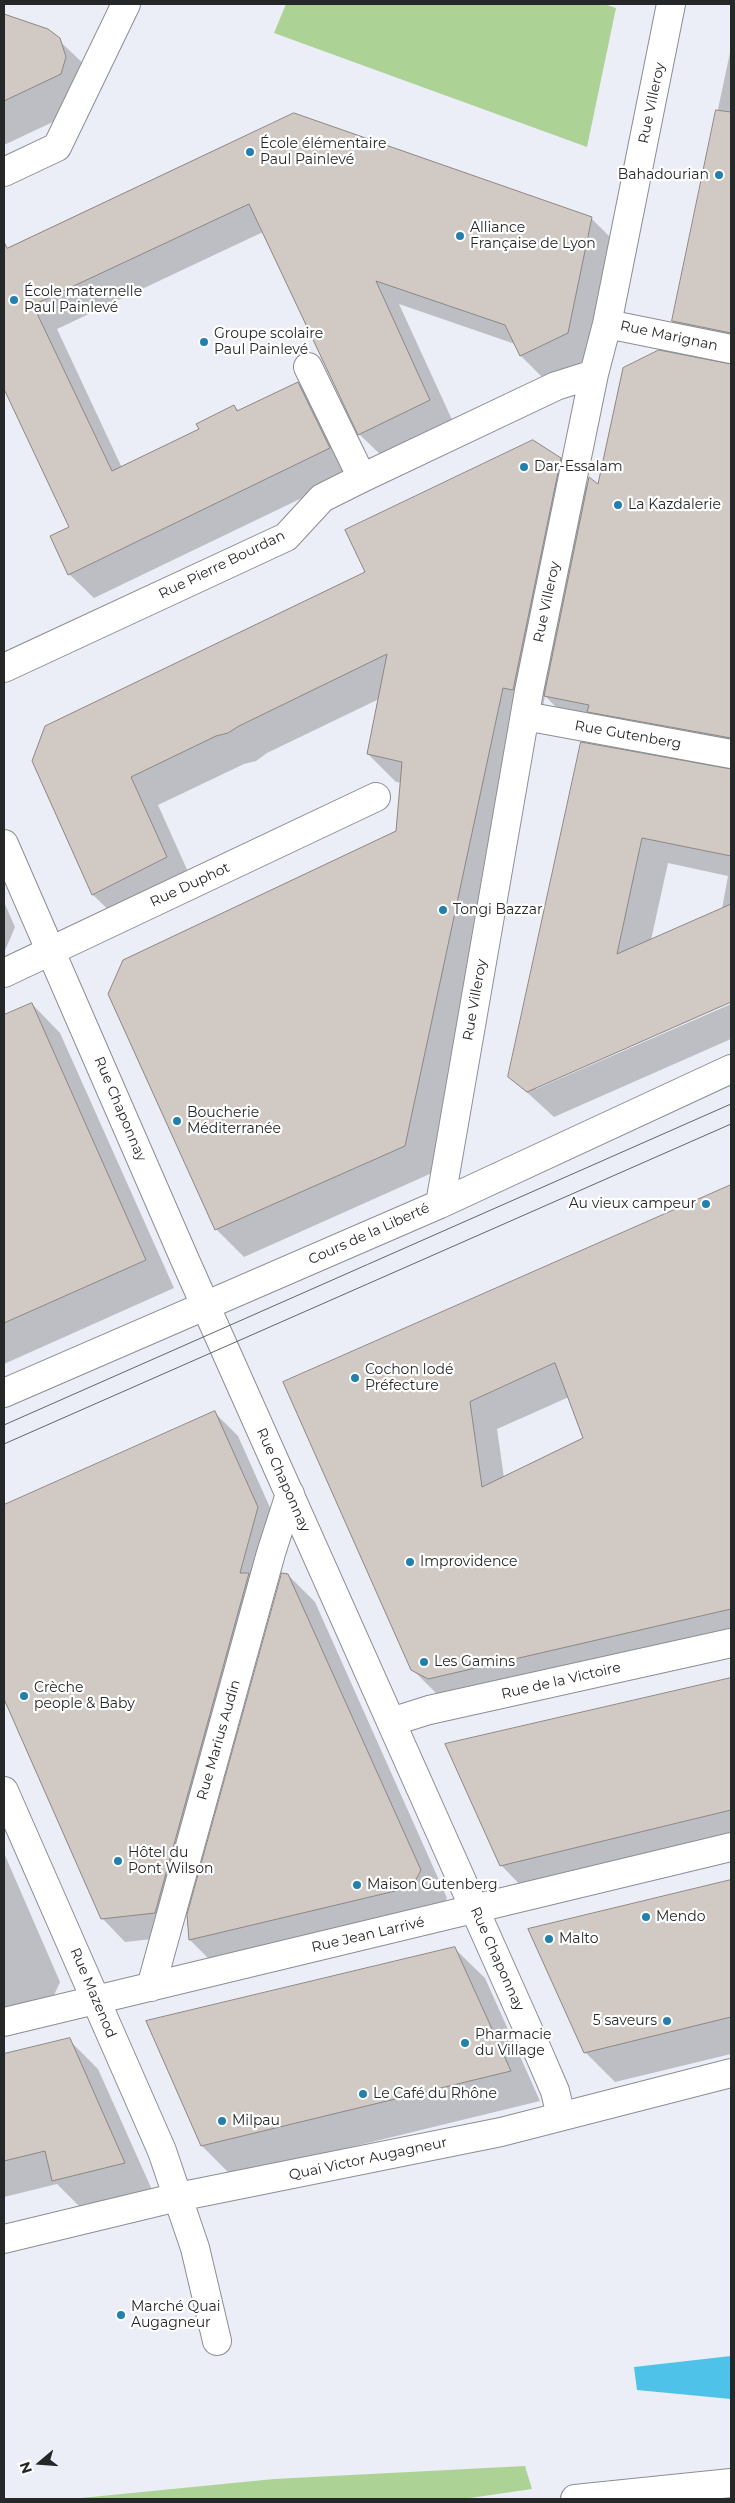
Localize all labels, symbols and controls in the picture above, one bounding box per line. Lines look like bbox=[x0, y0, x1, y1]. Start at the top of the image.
street label: Rue Villeroy bbox=[635, 61, 669, 145]
place label: École élémentaire Paul Painlevé bbox=[260, 136, 386, 168]
marker: École élémentaire Paul Painlevé bbox=[244, 146, 256, 158]
place label: Bahadourian bbox=[618, 167, 709, 183]
marker: Bahadourian bbox=[713, 169, 725, 181]
place label: Alliance Française de Lyon bbox=[470, 220, 596, 252]
marker: Alliance Française de Lyon bbox=[454, 230, 466, 242]
place label: École maternelle Paul Painlevé bbox=[24, 284, 142, 316]
marker: École maternelle Paul Painlevé bbox=[8, 294, 20, 306]
street label: Rue Marignan bbox=[619, 317, 719, 355]
place label: Groupe scolaire Paul Painlevé bbox=[214, 326, 323, 358]
marker: Groupe scolaire Paul Painlevé bbox=[198, 336, 210, 348]
place label: Dar-Essalam bbox=[534, 459, 623, 475]
marker: Dar-Essalam bbox=[518, 461, 530, 473]
place label: La Kazdalerie bbox=[628, 497, 721, 513]
marker: La Kazdalerie bbox=[612, 499, 624, 511]
street label: Rue Pierre Bourdan bbox=[156, 527, 288, 603]
street label: Rue Villeroy bbox=[530, 560, 564, 644]
street label: Rue Gutenberg bbox=[573, 717, 683, 753]
street label: Rue Duphot bbox=[147, 859, 233, 911]
place label: Tongi Bazzar bbox=[453, 902, 543, 918]
marker: Tongi Bazzar bbox=[437, 904, 449, 916]
street label: Rue Villeroy bbox=[460, 958, 490, 1042]
street label: Rue Chaponnay bbox=[90, 1054, 150, 1164]
place label: Boucherie Méditerranée bbox=[187, 1105, 281, 1138]
marker: Boucherie Méditerranée bbox=[171, 1115, 183, 1127]
place label: Au vieux campeur bbox=[569, 1196, 696, 1212]
marker: Au vieux campeur bbox=[700, 1198, 712, 1210]
street label: Cours de la Liberté bbox=[306, 1200, 432, 1268]
place label: Cochon Iodé Préfecture bbox=[365, 1362, 453, 1394]
marker: Cochon Iodé Préfecture bbox=[349, 1372, 361, 1384]
street label: Rue Chaponnay bbox=[253, 1425, 313, 1535]
place label: Improvidence bbox=[420, 1554, 518, 1570]
marker: Improvidence bbox=[404, 1556, 416, 1568]
place label: Les Gamins bbox=[434, 1654, 515, 1670]
marker: Les Gamins bbox=[418, 1656, 430, 1668]
street label: Rue de la Victoire bbox=[500, 1659, 622, 1703]
street label: Rue Marius Audin bbox=[194, 1678, 244, 1802]
place label: Crèche people & Baby bbox=[34, 1680, 135, 1712]
marker: Crèche people & Baby bbox=[18, 1690, 30, 1702]
place label: Hôtel du Pont Wilson bbox=[128, 1845, 213, 1878]
marker: Hôtel du Pont Wilson bbox=[112, 1855, 124, 1867]
place label: Maison Gutenberg bbox=[367, 1877, 498, 1893]
marker: Maison Gutenberg bbox=[351, 1879, 363, 1891]
street label: Rue Chaponnay bbox=[467, 1904, 527, 2014]
place label: Mendo bbox=[656, 1909, 706, 1925]
marker: Mendo bbox=[640, 1911, 652, 1923]
street label: Rue Jean Larrivé bbox=[310, 1914, 426, 1956]
place label: Malto bbox=[559, 1931, 598, 1947]
marker: Malto bbox=[543, 1933, 555, 1945]
street label: Rue Mazenod bbox=[66, 1945, 120, 2041]
place label: 5 saveurs bbox=[593, 2013, 657, 2029]
marker: 5 saveurs bbox=[661, 2015, 673, 2027]
place label: Pharmacie du Village bbox=[475, 2027, 551, 2060]
marker: Pharmacie du Village bbox=[459, 2037, 471, 2049]
place label: Le Café du Rhône bbox=[373, 2086, 497, 2102]
marker: Le Café du Rhône bbox=[357, 2088, 369, 2100]
place label: Milpau bbox=[232, 2113, 280, 2129]
marker: Milpau bbox=[216, 2115, 228, 2127]
street label: Quai Victor Augagneur bbox=[287, 2134, 449, 2184]
place label: Marché Quai Augagneur bbox=[131, 2299, 221, 2332]
marker: Marché Quai Augagneur bbox=[115, 2309, 127, 2321]
north arrow bbox=[15, 2438, 65, 2488]
text: N bbox=[15, 2459, 36, 2476]

